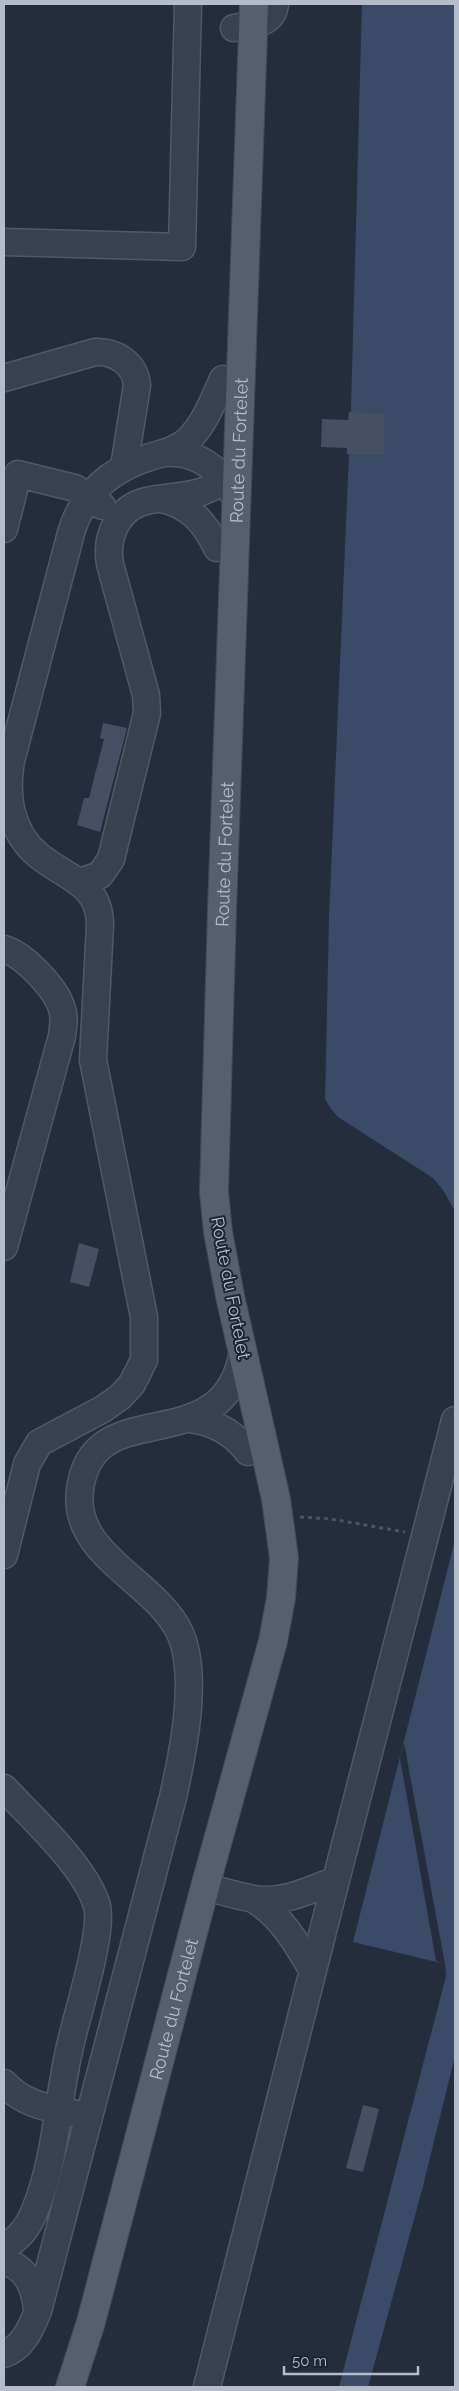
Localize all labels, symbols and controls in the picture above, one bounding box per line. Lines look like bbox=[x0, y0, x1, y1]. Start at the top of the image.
street label: Route du Fortelet bbox=[225, 377, 251, 523]
street label: Route du Fortelet bbox=[211, 781, 237, 927]
street label: Route du Fortelet bbox=[207, 1215, 255, 1361]
street label: Route du Fortelet bbox=[144, 1936, 202, 2082]
scale bar bbox=[284, 2344, 418, 2376]
text: 50 m bbox=[292, 2352, 327, 2370]

